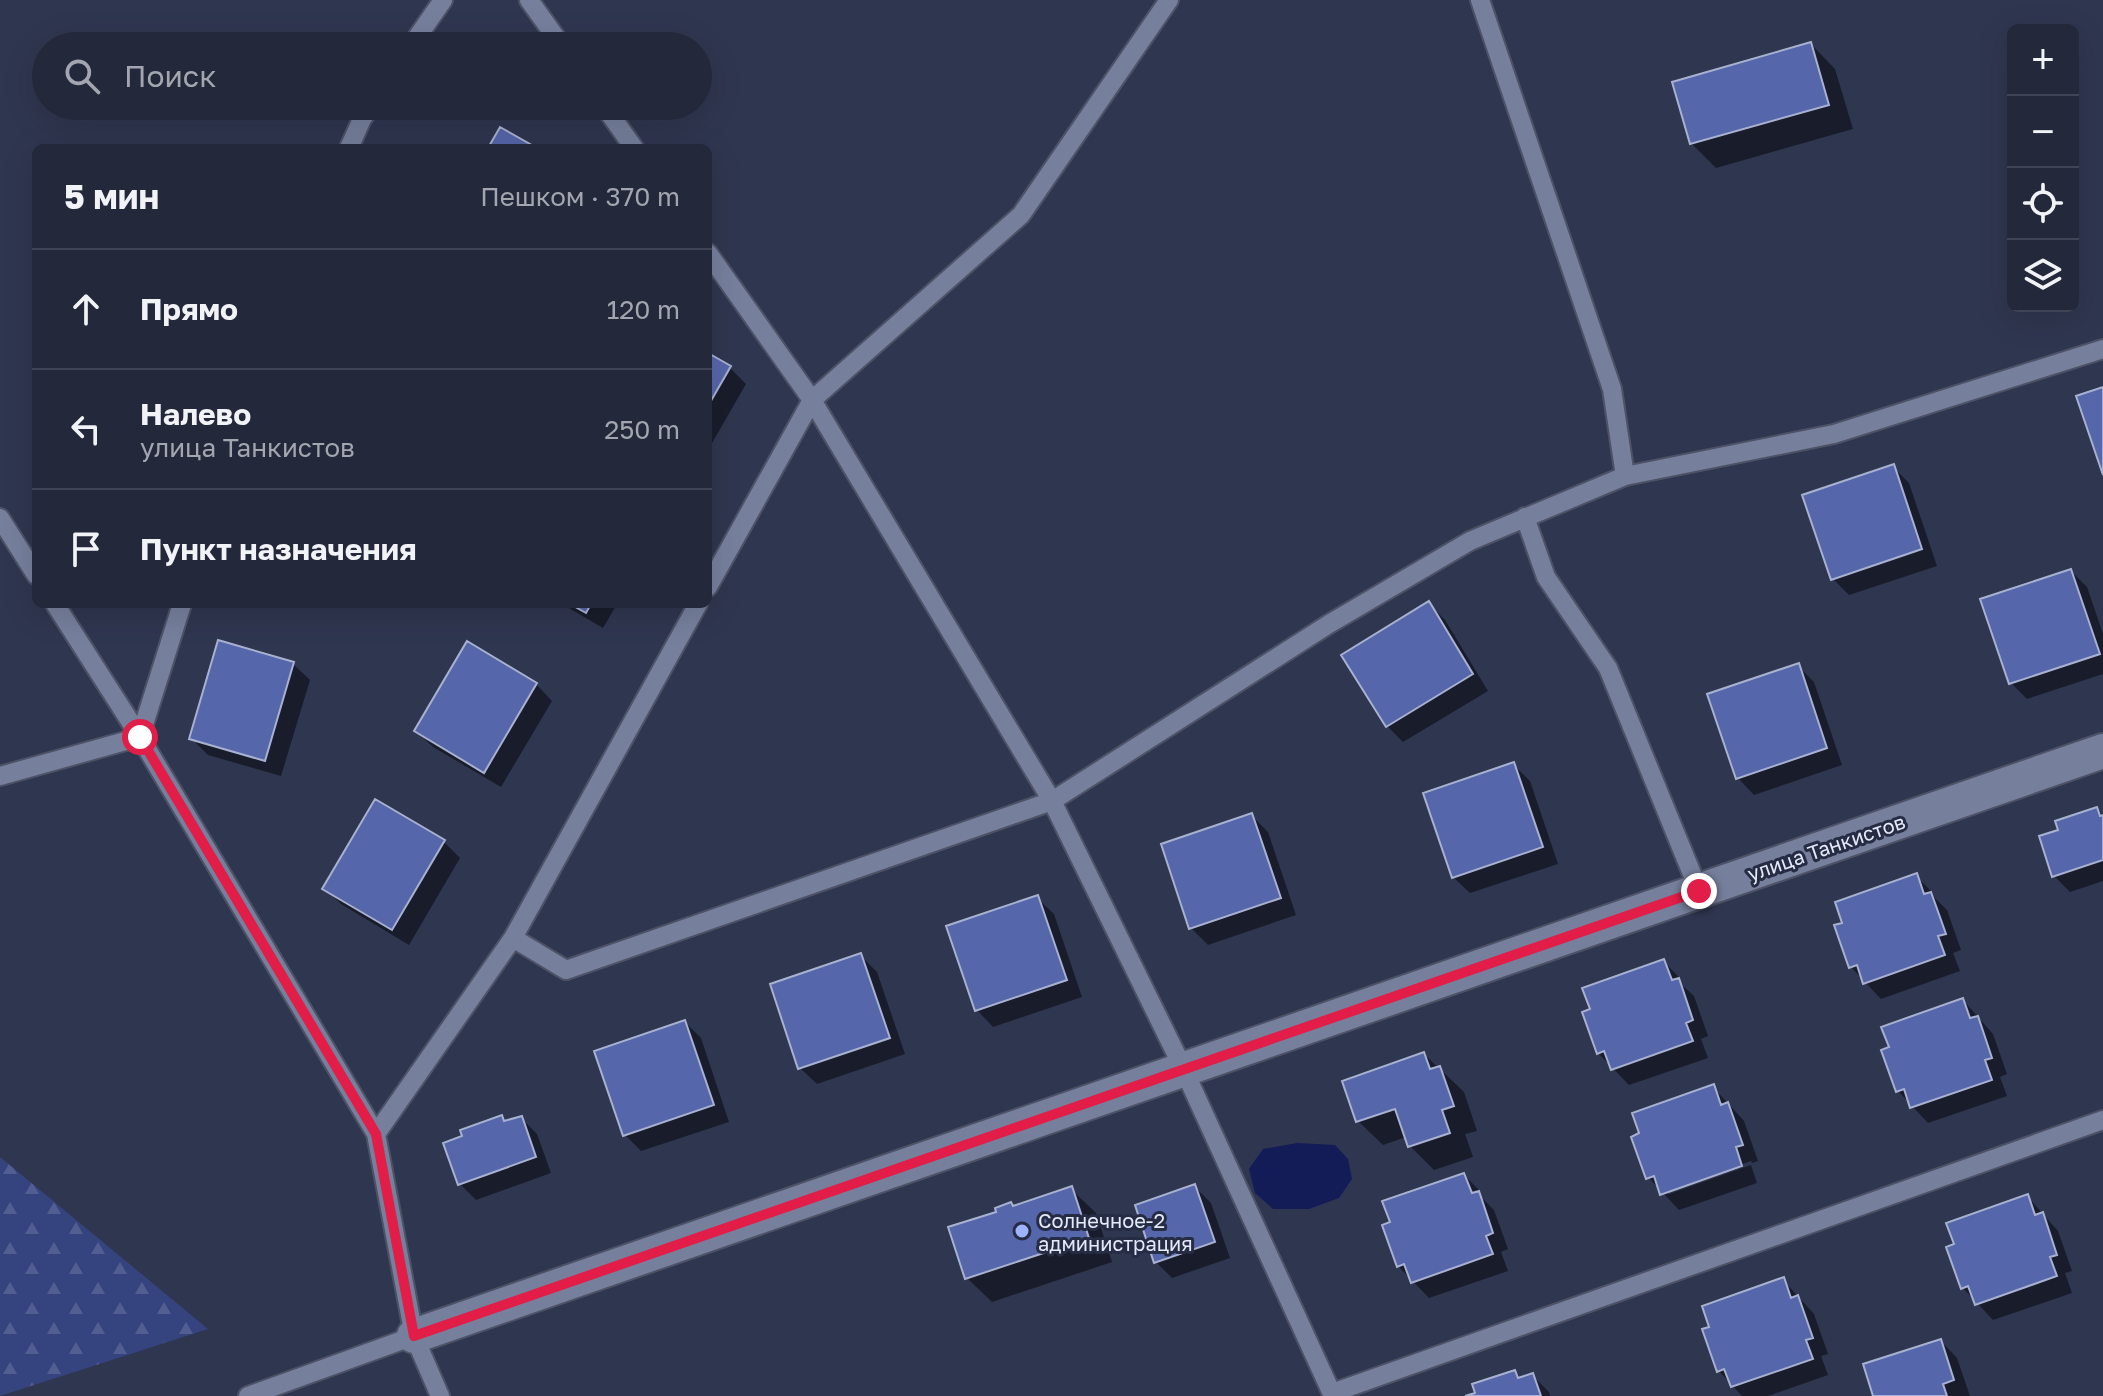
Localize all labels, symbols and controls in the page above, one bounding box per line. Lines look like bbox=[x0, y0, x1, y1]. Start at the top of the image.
map controls bbox=[2007, 24, 2079, 312]
button: + bbox=[2007, 24, 2079, 96]
search box bbox=[32, 32, 712, 120]
icon: search bbox=[60, 54, 104, 98]
text: Поиск bbox=[124, 58, 216, 94]
button: − bbox=[2007, 96, 2079, 168]
button: locate bbox=[2007, 168, 2079, 240]
text: 5 мин bbox=[64, 176, 159, 216]
text: Пешком · 370 m bbox=[480, 181, 680, 212]
button: layers bbox=[2007, 240, 2079, 312]
icon: ahead bbox=[64, 287, 108, 331]
text: Прямо bbox=[140, 291, 238, 327]
text: 120 m bbox=[607, 294, 680, 325]
text: Налево bbox=[140, 396, 251, 432]
icon: left bbox=[64, 407, 108, 451]
text: 250 m bbox=[604, 414, 680, 445]
text: улица Танкистов bbox=[140, 432, 355, 463]
icon: arrive bbox=[64, 527, 108, 571]
text: Пункт назначения bbox=[140, 531, 417, 567]
route start bbox=[122, 719, 158, 755]
street label: улица Танкистов bbox=[1744, 809, 1908, 885]
route end bbox=[1681, 873, 1717, 909]
place label: Солнечное-2 администрация bbox=[1038, 1208, 1193, 1255]
marker: Солнечное-2 администрация bbox=[1013, 1222, 1031, 1240]

